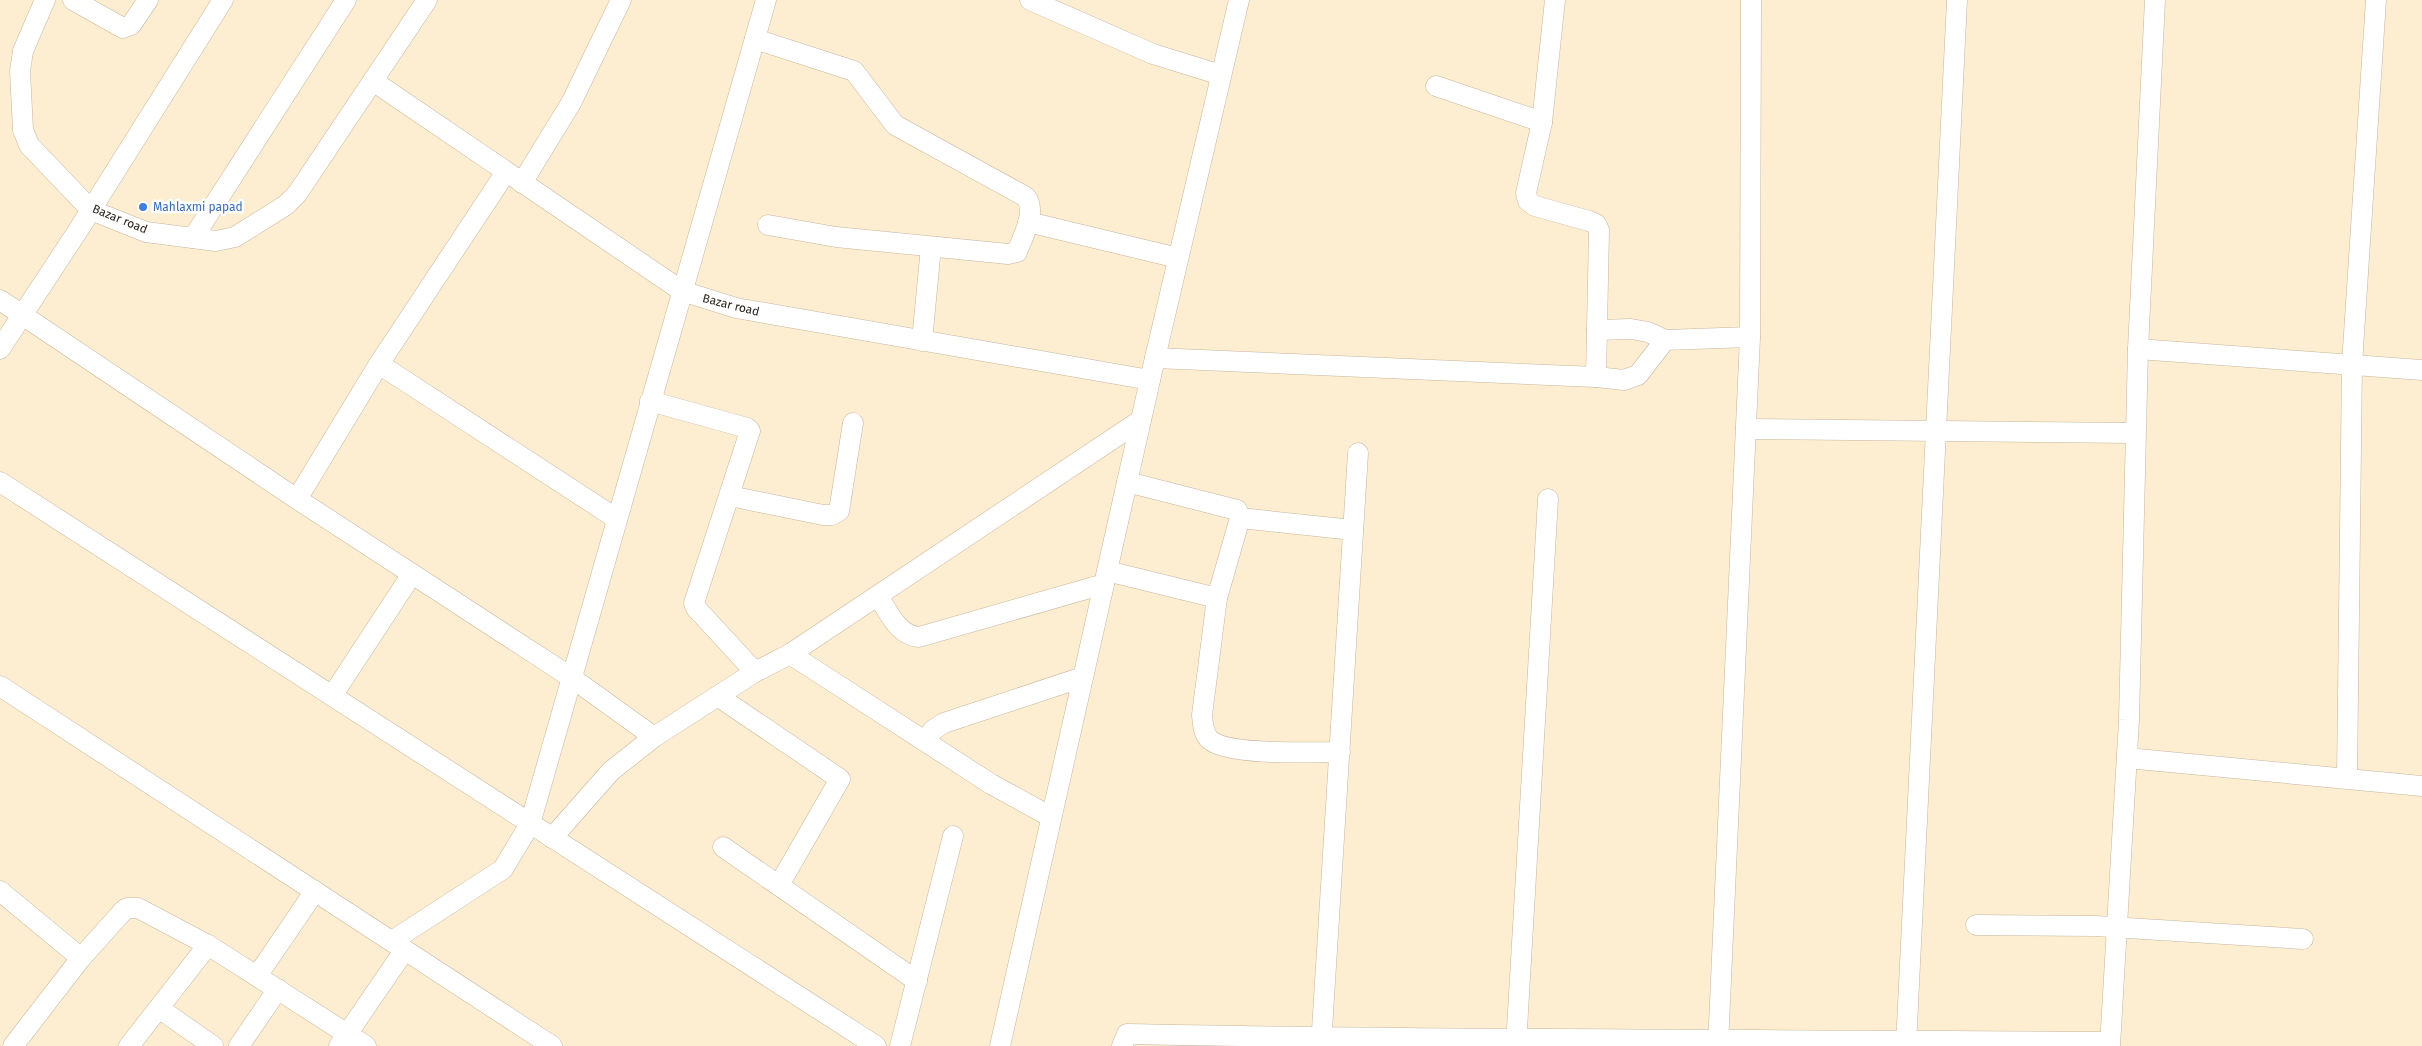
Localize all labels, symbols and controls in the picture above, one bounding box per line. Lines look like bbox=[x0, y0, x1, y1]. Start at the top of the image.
place label: Mahlaxmi papad bbox=[153, 200, 243, 214]
marker: Mahlaxmi papad bbox=[137, 201, 149, 213]
street label: Bazar road bbox=[90, 202, 150, 236]
street label: Bazar road bbox=[701, 291, 761, 319]

